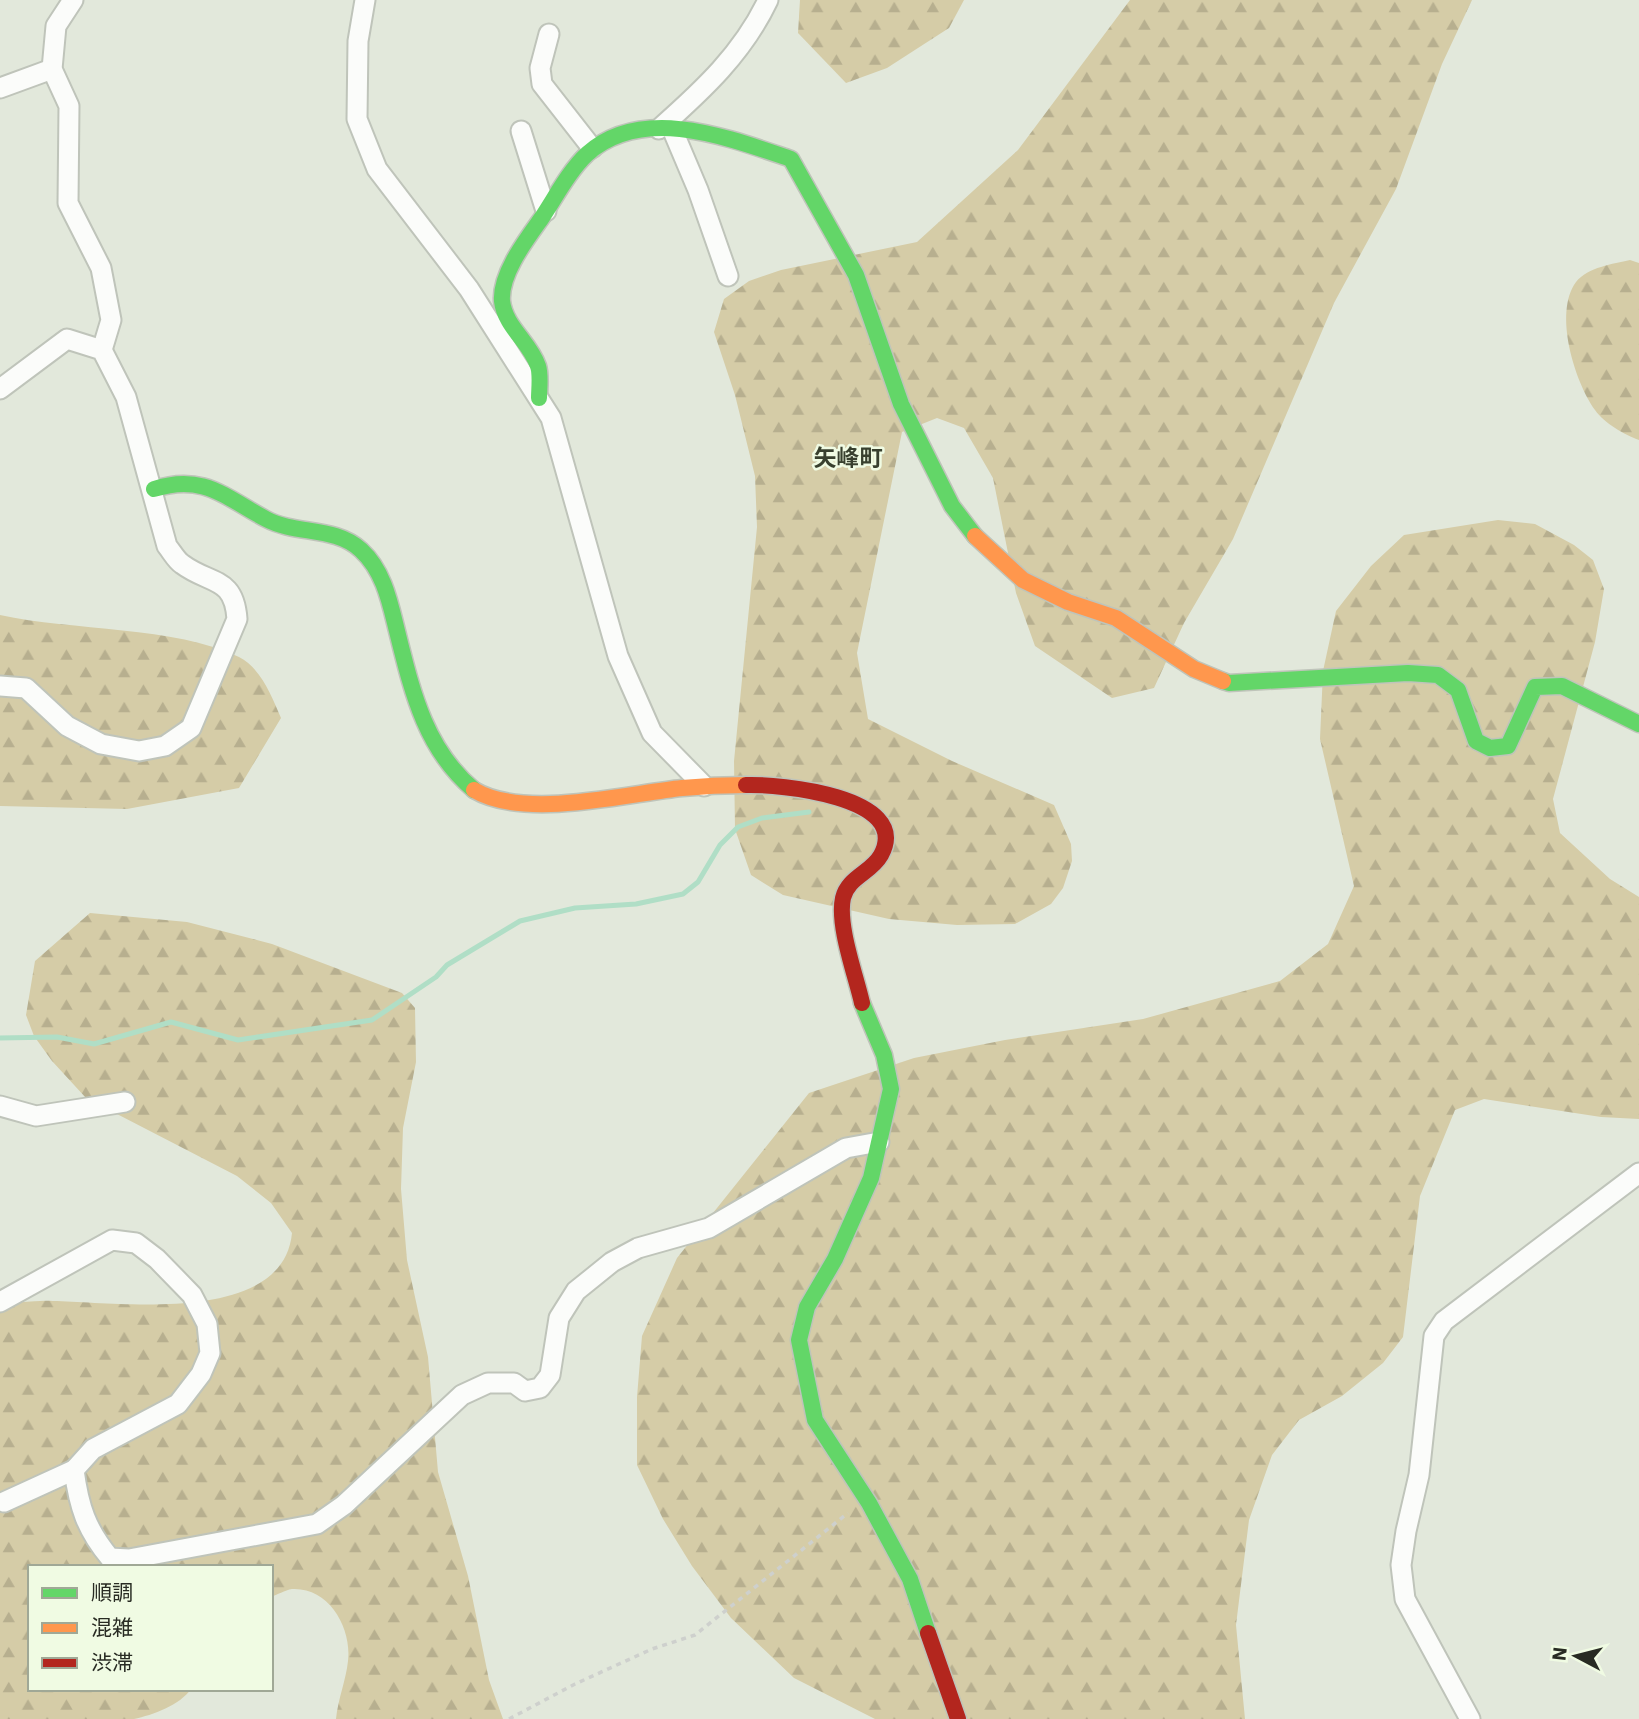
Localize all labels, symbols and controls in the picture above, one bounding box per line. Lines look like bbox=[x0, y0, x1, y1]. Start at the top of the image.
district label: 矢峰町 bbox=[814, 442, 883, 472]
legend bbox=[28, 1565, 273, 1691]
text: 順調 bbox=[91, 1578, 133, 1606]
text: 混雑 bbox=[91, 1613, 133, 1641]
north arrow bbox=[1541, 1621, 1611, 1691]
text: N bbox=[1546, 1646, 1572, 1662]
text: 渋滞 bbox=[91, 1648, 133, 1676]

